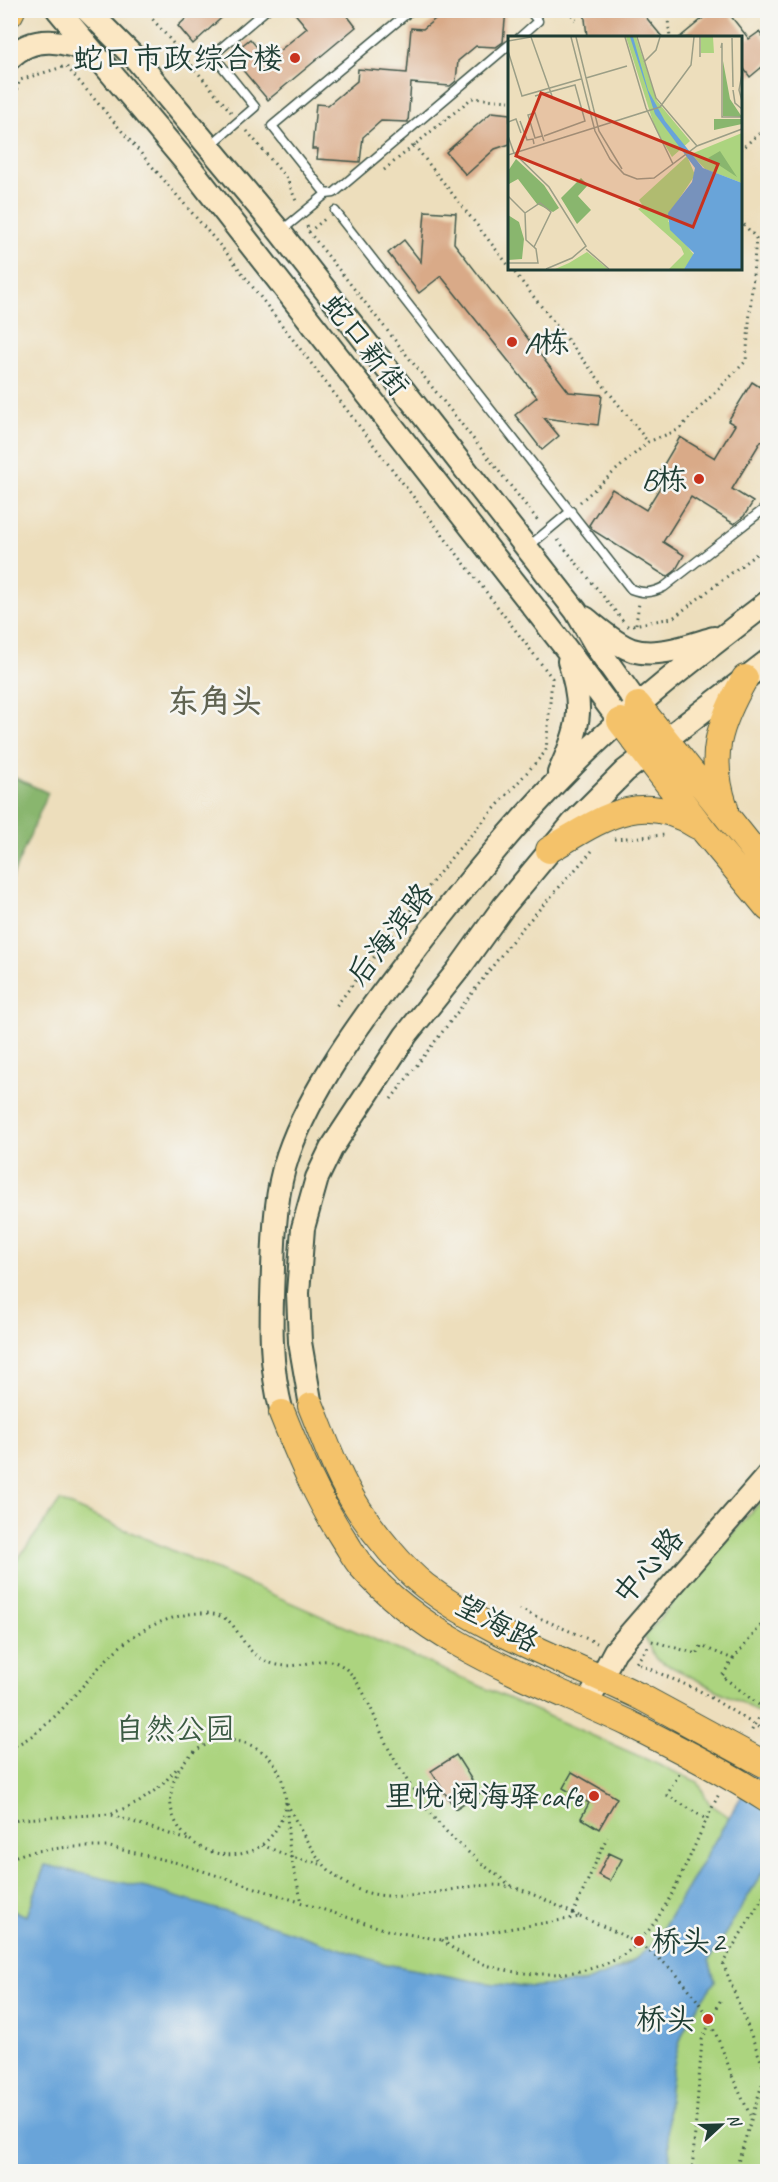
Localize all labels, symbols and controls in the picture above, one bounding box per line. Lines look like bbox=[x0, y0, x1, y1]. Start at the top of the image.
inset map bbox=[508, 36, 742, 270]
place label: 蛇口市政综合楼 bbox=[73, 39, 283, 77]
marker: 蛇口市政综合楼 bbox=[288, 51, 302, 65]
street label: 蛇口新街 bbox=[314, 286, 418, 404]
place label: A栋 bbox=[524, 323, 569, 361]
marker: A栋 bbox=[505, 335, 519, 349]
place label: B栋 bbox=[641, 460, 687, 498]
marker: B栋 bbox=[692, 472, 706, 486]
district label: 东角头 bbox=[167, 681, 263, 722]
street label: 后海滨路 bbox=[338, 875, 442, 993]
street label: 中心路 bbox=[604, 1520, 692, 1612]
street label: 望海路 bbox=[448, 1585, 546, 1661]
park label: 自然公园 bbox=[115, 1710, 235, 1748]
place label: 里悦·阅海驿cafe bbox=[384, 1777, 584, 1815]
marker: 里悦·阅海驿cafe bbox=[587, 1789, 601, 1803]
place label: 桥头2 bbox=[651, 1922, 727, 1960]
marker: 桥头2 bbox=[632, 1934, 646, 1948]
place label: 桥头 bbox=[636, 2000, 696, 2038]
marker: 桥头 bbox=[701, 2012, 715, 2026]
north arrow bbox=[691, 2095, 751, 2155]
text: N bbox=[723, 2111, 746, 2131]

